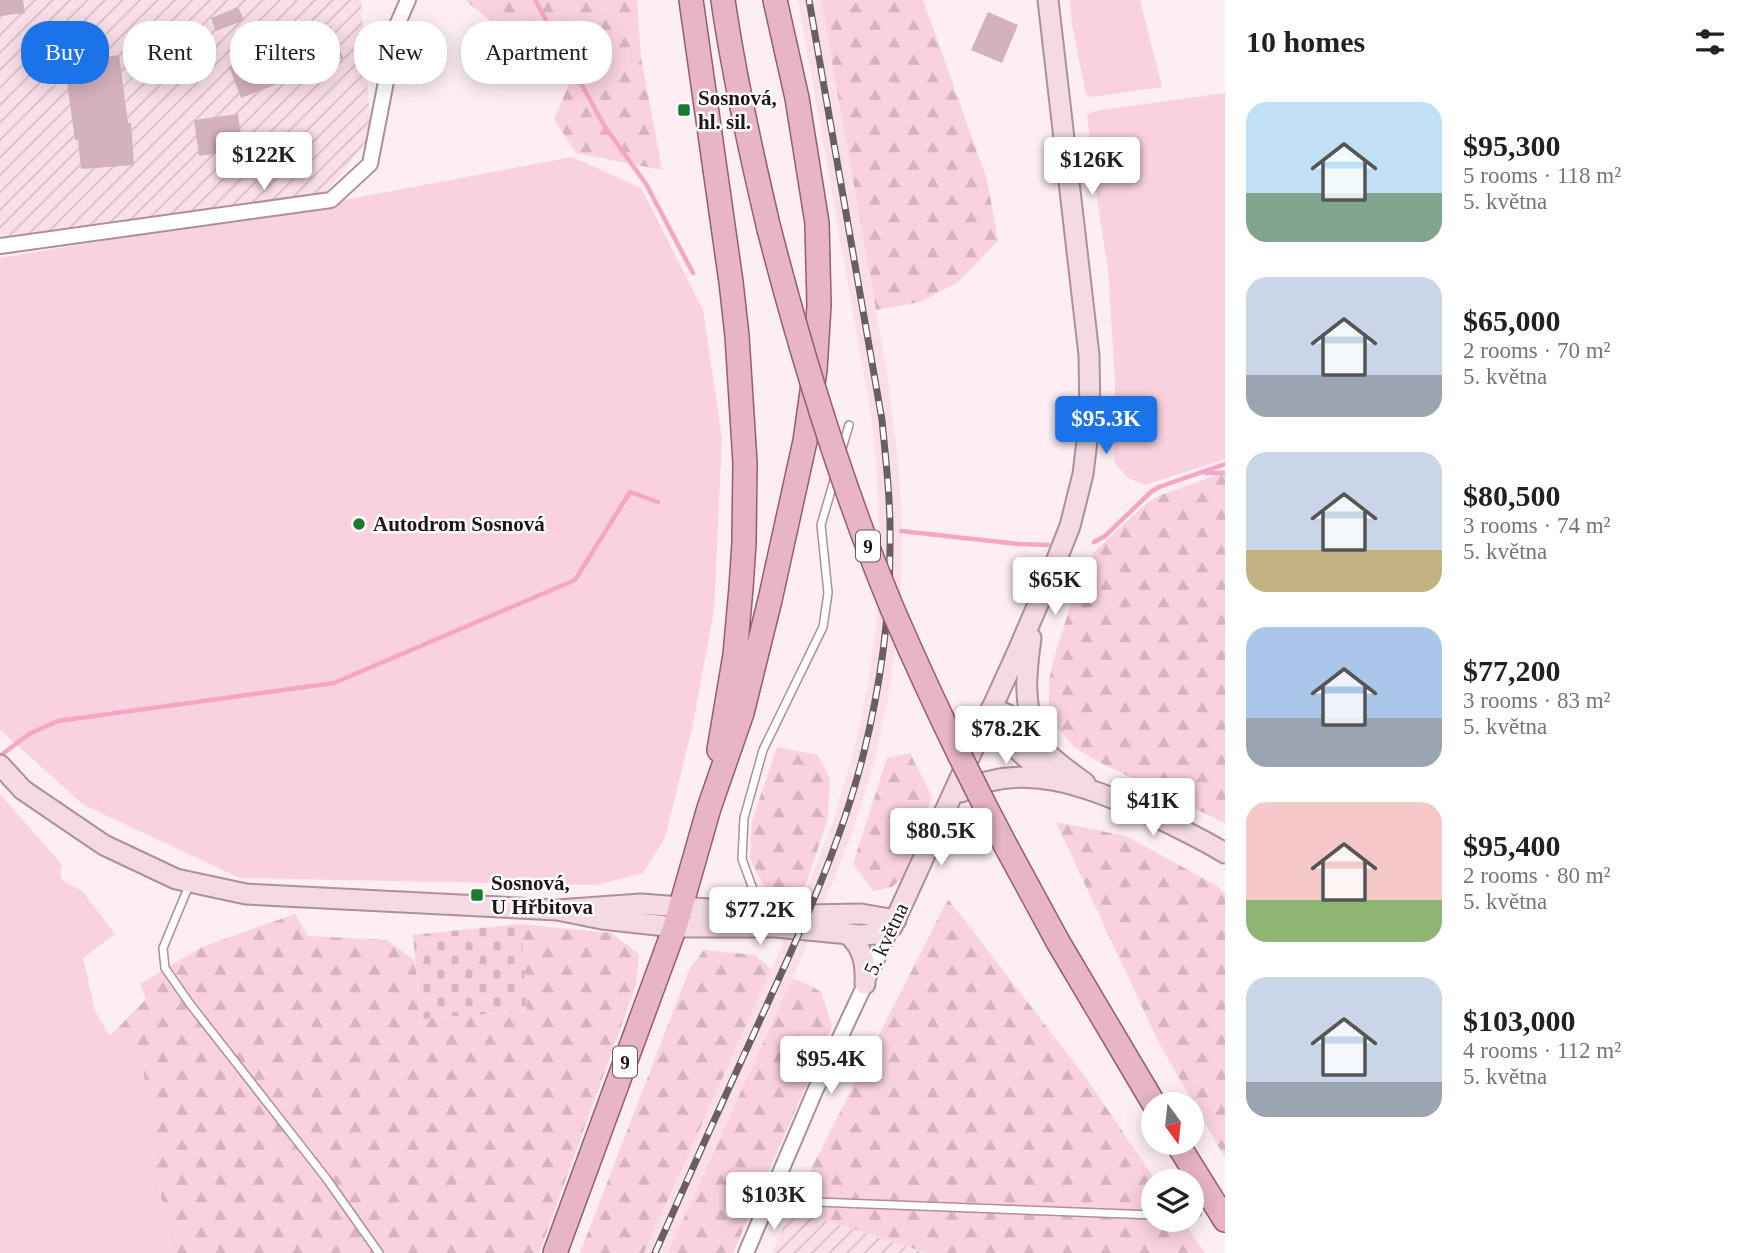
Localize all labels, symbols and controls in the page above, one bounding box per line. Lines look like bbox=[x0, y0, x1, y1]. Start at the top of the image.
chip: Buy bbox=[21, 21, 109, 84]
chip: Rent bbox=[123, 21, 216, 84]
chip: Filters bbox=[230, 21, 340, 84]
chip: New bbox=[354, 21, 447, 84]
chip: Apartment bbox=[461, 21, 612, 84]
icon: filters bbox=[1691, 23, 1729, 61]
text: 10 homes bbox=[1246, 25, 1365, 58]
place label: Sosnová, hl. sil. bbox=[698, 86, 777, 134]
marker: Sosnová, hl. sil. bbox=[676, 102, 692, 118]
text: $95,300 bbox=[1463, 129, 1561, 162]
icon: home bbox=[1302, 130, 1386, 214]
pin: $122K bbox=[215, 132, 313, 192]
pin: $126K bbox=[1043, 138, 1141, 197]
text: $122K bbox=[232, 142, 296, 167]
text: $126K bbox=[1060, 147, 1124, 172]
text: 5 rooms · 118 m² bbox=[1463, 163, 1621, 188]
text: 5. května bbox=[1463, 189, 1547, 214]
text: $65,000 bbox=[1463, 304, 1561, 337]
icon: home bbox=[1302, 305, 1386, 389]
text: 2 rooms · 70 m² bbox=[1463, 338, 1610, 363]
text: 5. května bbox=[1463, 364, 1547, 389]
pin: $95.3K bbox=[1049, 396, 1163, 456]
text: $95.3K bbox=[1071, 406, 1141, 431]
text: $80,500 bbox=[1463, 479, 1561, 512]
icon: home bbox=[1302, 480, 1386, 564]
place label: Autodrom Sosnová bbox=[373, 512, 545, 536]
text: 3 rooms · 74 m² bbox=[1463, 513, 1610, 538]
marker: Autodrom Sosnová bbox=[351, 516, 367, 532]
road number: 9 bbox=[856, 530, 880, 562]
text: 5. května bbox=[1463, 539, 1547, 564]
pin: $65K bbox=[1014, 558, 1096, 617]
text: $65K bbox=[1029, 567, 1081, 592]
text: $77,200 bbox=[1463, 654, 1561, 687]
icon: home bbox=[1302, 655, 1386, 739]
text: 3 rooms · 83 m² bbox=[1463, 688, 1610, 713]
pin: $78.2K bbox=[949, 706, 1063, 766]
text: 5. května bbox=[1463, 714, 1547, 739]
text: $78.2K bbox=[971, 716, 1041, 741]
pin: $41K bbox=[1112, 778, 1194, 838]
text: $41K bbox=[1127, 788, 1179, 813]
pin: $80.5K bbox=[884, 808, 998, 868]
text: $80.5K bbox=[906, 818, 976, 843]
text: $95,400 bbox=[1463, 829, 1561, 862]
icon: home bbox=[1302, 830, 1386, 914]
text: 2 rooms · 80 m² bbox=[1463, 863, 1610, 888]
place label: Sosnová, U Hřbitova bbox=[491, 871, 594, 919]
marker: Sosnová, U Hřbitova bbox=[469, 887, 485, 903]
pin: $77.2K bbox=[703, 888, 817, 947]
text: 5. května bbox=[1463, 889, 1547, 914]
text: $77.2K bbox=[725, 897, 795, 922]
street label: 5. května bbox=[859, 898, 913, 979]
text: $103,000 bbox=[1463, 1004, 1576, 1037]
icon: home bbox=[1302, 1005, 1386, 1089]
pin: $95.4K bbox=[774, 1036, 888, 1096]
text: 4 rooms · 112 m² bbox=[1463, 1038, 1621, 1063]
road number: 9 bbox=[613, 1046, 637, 1078]
text: $95.4K bbox=[796, 1046, 866, 1071]
text: 5. května bbox=[1463, 1064, 1547, 1089]
north arrow bbox=[1141, 1092, 1204, 1155]
map controls bbox=[1141, 1092, 1204, 1232]
button: layers bbox=[1141, 1169, 1204, 1232]
pin: $103K bbox=[725, 1172, 823, 1232]
text: $103K bbox=[742, 1182, 806, 1207]

